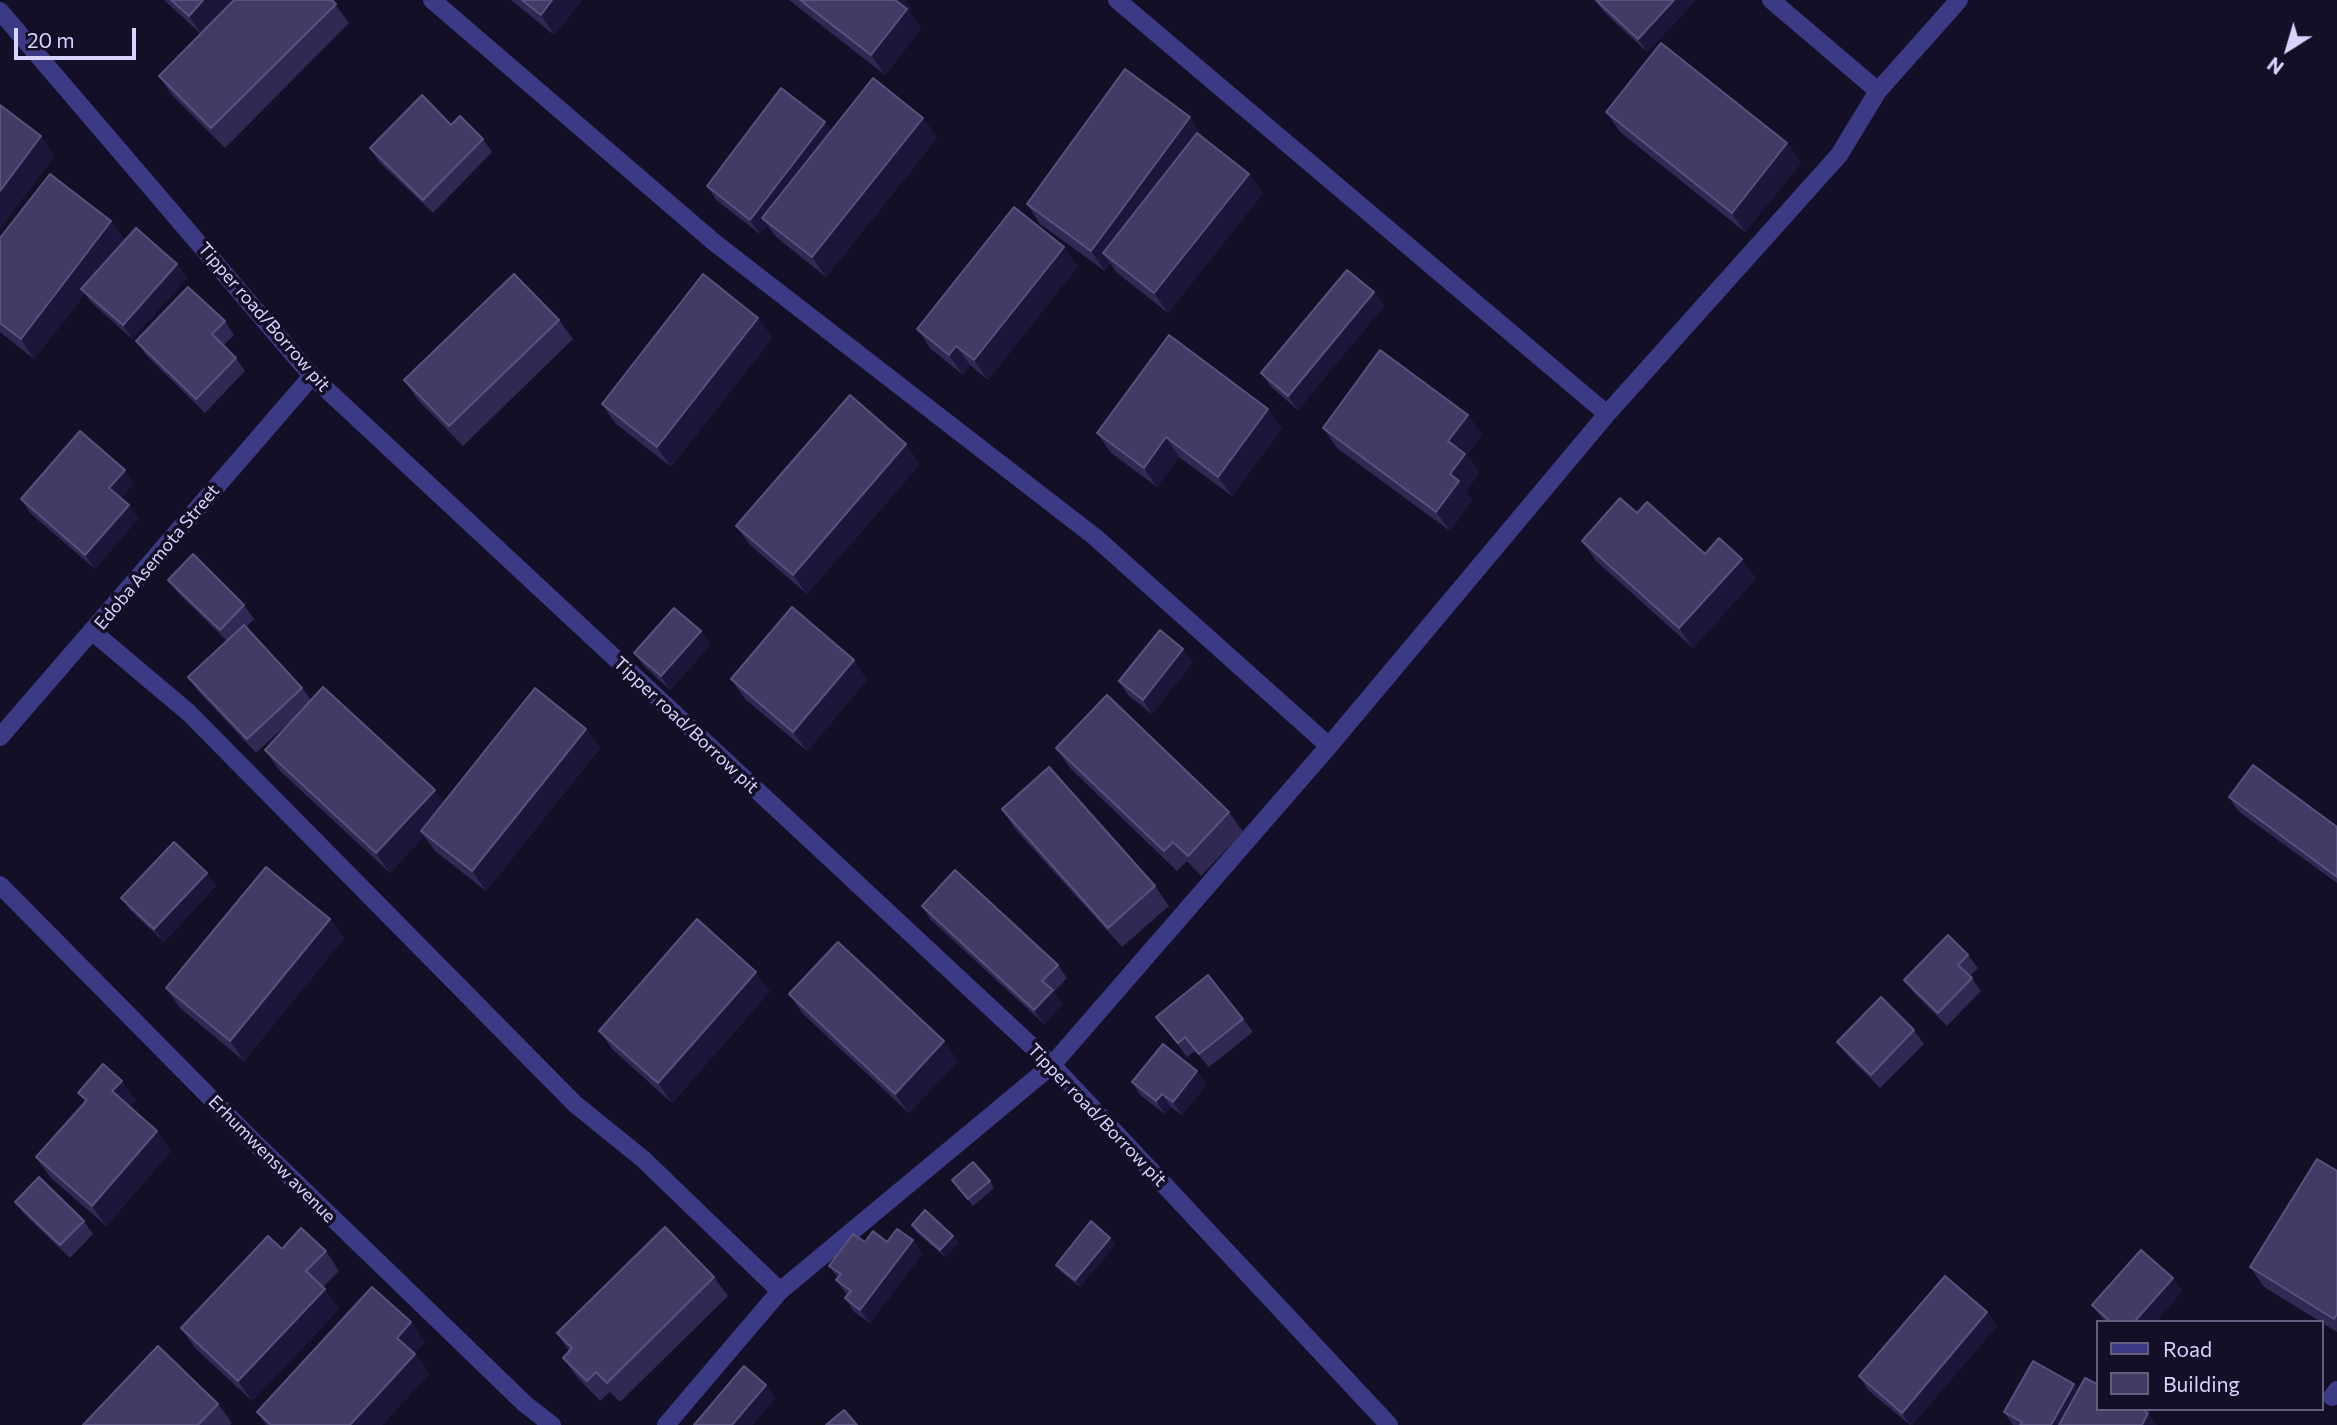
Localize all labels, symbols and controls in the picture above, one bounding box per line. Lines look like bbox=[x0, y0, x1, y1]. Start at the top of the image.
scale bar bbox=[18, 14, 140, 58]
north arrow bbox=[2253, 14, 2323, 84]
text: 20 m bbox=[27, 27, 75, 52]
text: N bbox=[2262, 53, 2288, 80]
street label: Tipper road/Borrow pit bbox=[193, 238, 335, 396]
street label: Edoba Asemota Street bbox=[90, 480, 224, 634]
street label: Tipper road/Borrow pit bbox=[609, 652, 763, 798]
street label: Tipper road/Borrow pit bbox=[1023, 1039, 1171, 1191]
street label: Erhumwensw avenue bbox=[204, 1091, 340, 1227]
legend bbox=[2096, 1320, 2323, 1411]
text: Road bbox=[2163, 1336, 2212, 1361]
text: Building bbox=[2163, 1371, 2240, 1396]

